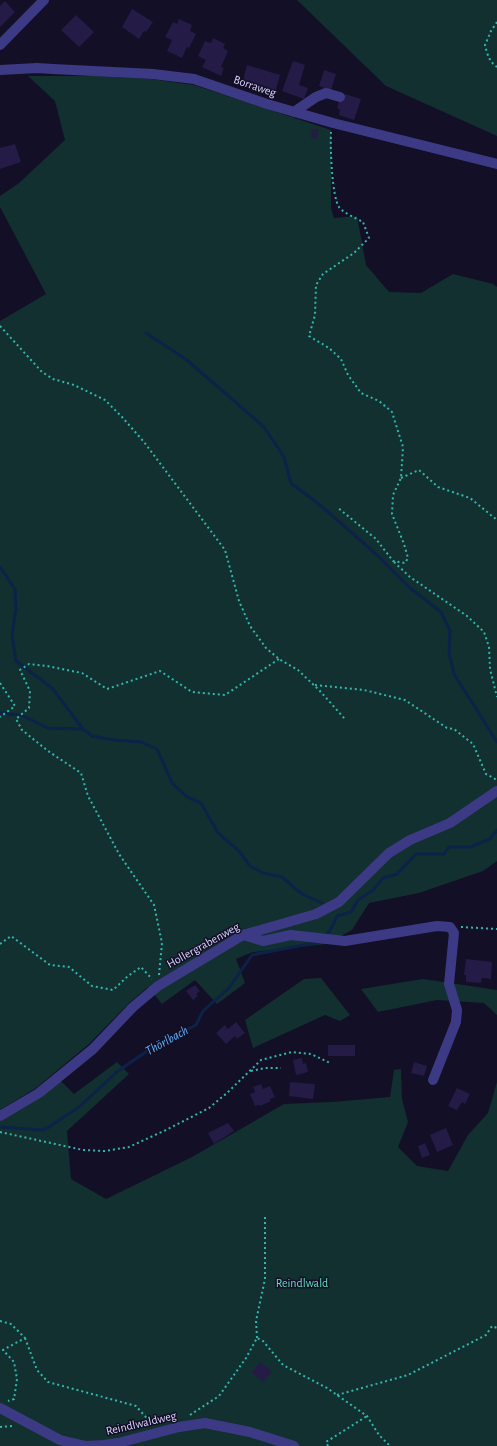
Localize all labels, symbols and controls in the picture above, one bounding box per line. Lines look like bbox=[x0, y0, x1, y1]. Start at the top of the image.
street label: Borraweg bbox=[232, 73, 278, 99]
street label: Hollergrabenweg bbox=[165, 920, 242, 970]
water label: Thörlbach bbox=[143, 1024, 191, 1058]
park label: Reindlwald bbox=[276, 1277, 328, 1289]
street label: Reindlwaldweg bbox=[105, 1409, 177, 1437]

